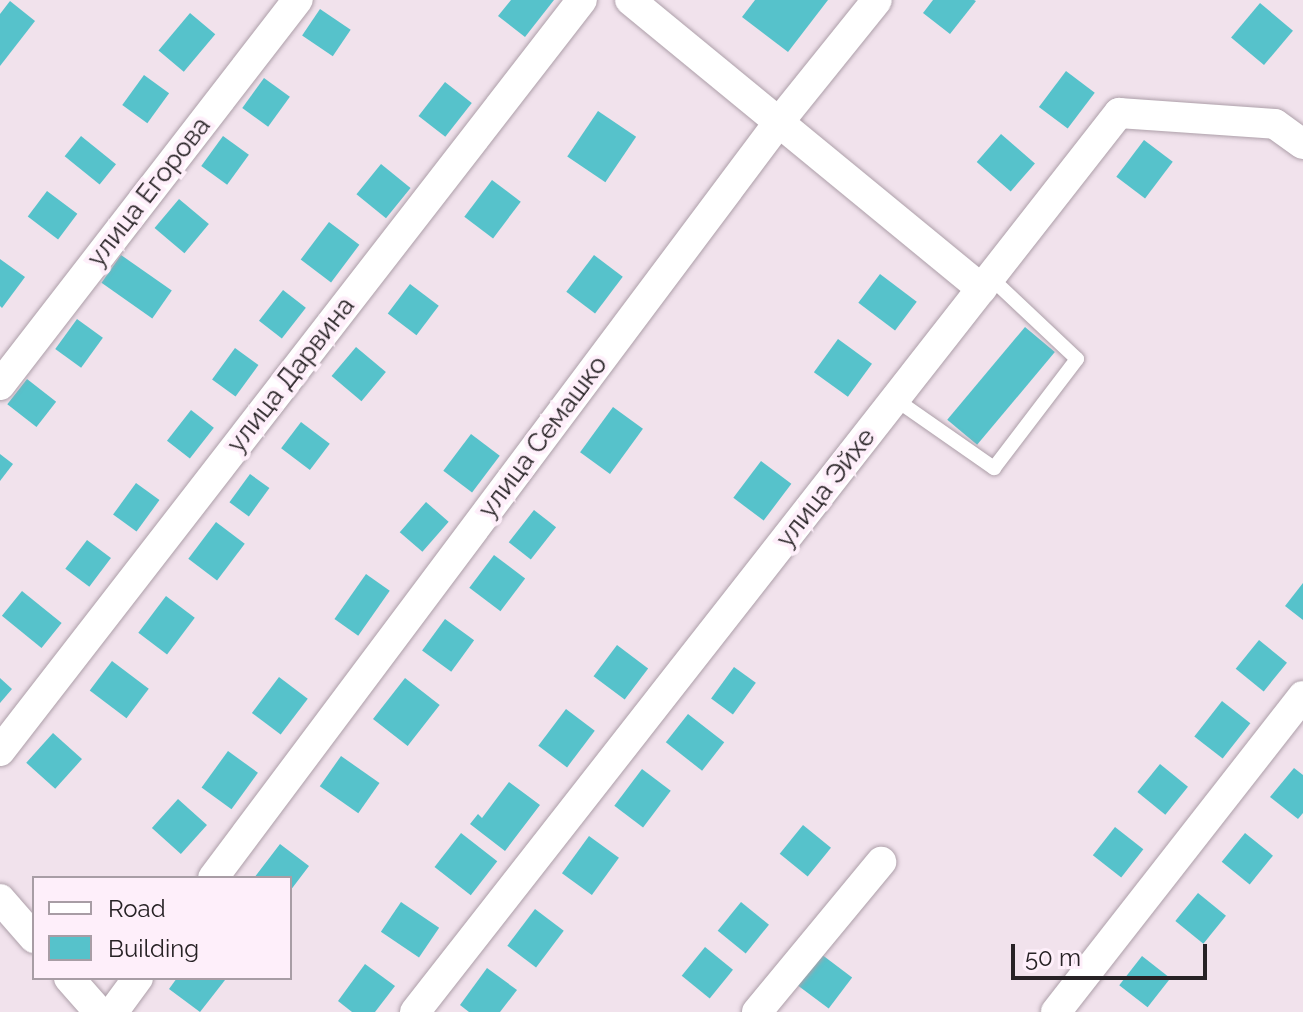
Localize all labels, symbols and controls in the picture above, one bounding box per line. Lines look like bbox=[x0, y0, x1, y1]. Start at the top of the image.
street label: улица Егорова bbox=[81, 111, 217, 273]
street label: улица Дарвина bbox=[221, 291, 361, 459]
street label: улица Семашко bbox=[472, 350, 614, 524]
street label: улица Эйхе bbox=[770, 422, 882, 554]
legend bbox=[32, 876, 292, 980]
text: Road bbox=[108, 894, 166, 923]
scale bar bbox=[1015, 928, 1211, 978]
text: Building bbox=[108, 934, 199, 963]
text: 50 m bbox=[1025, 943, 1081, 972]

